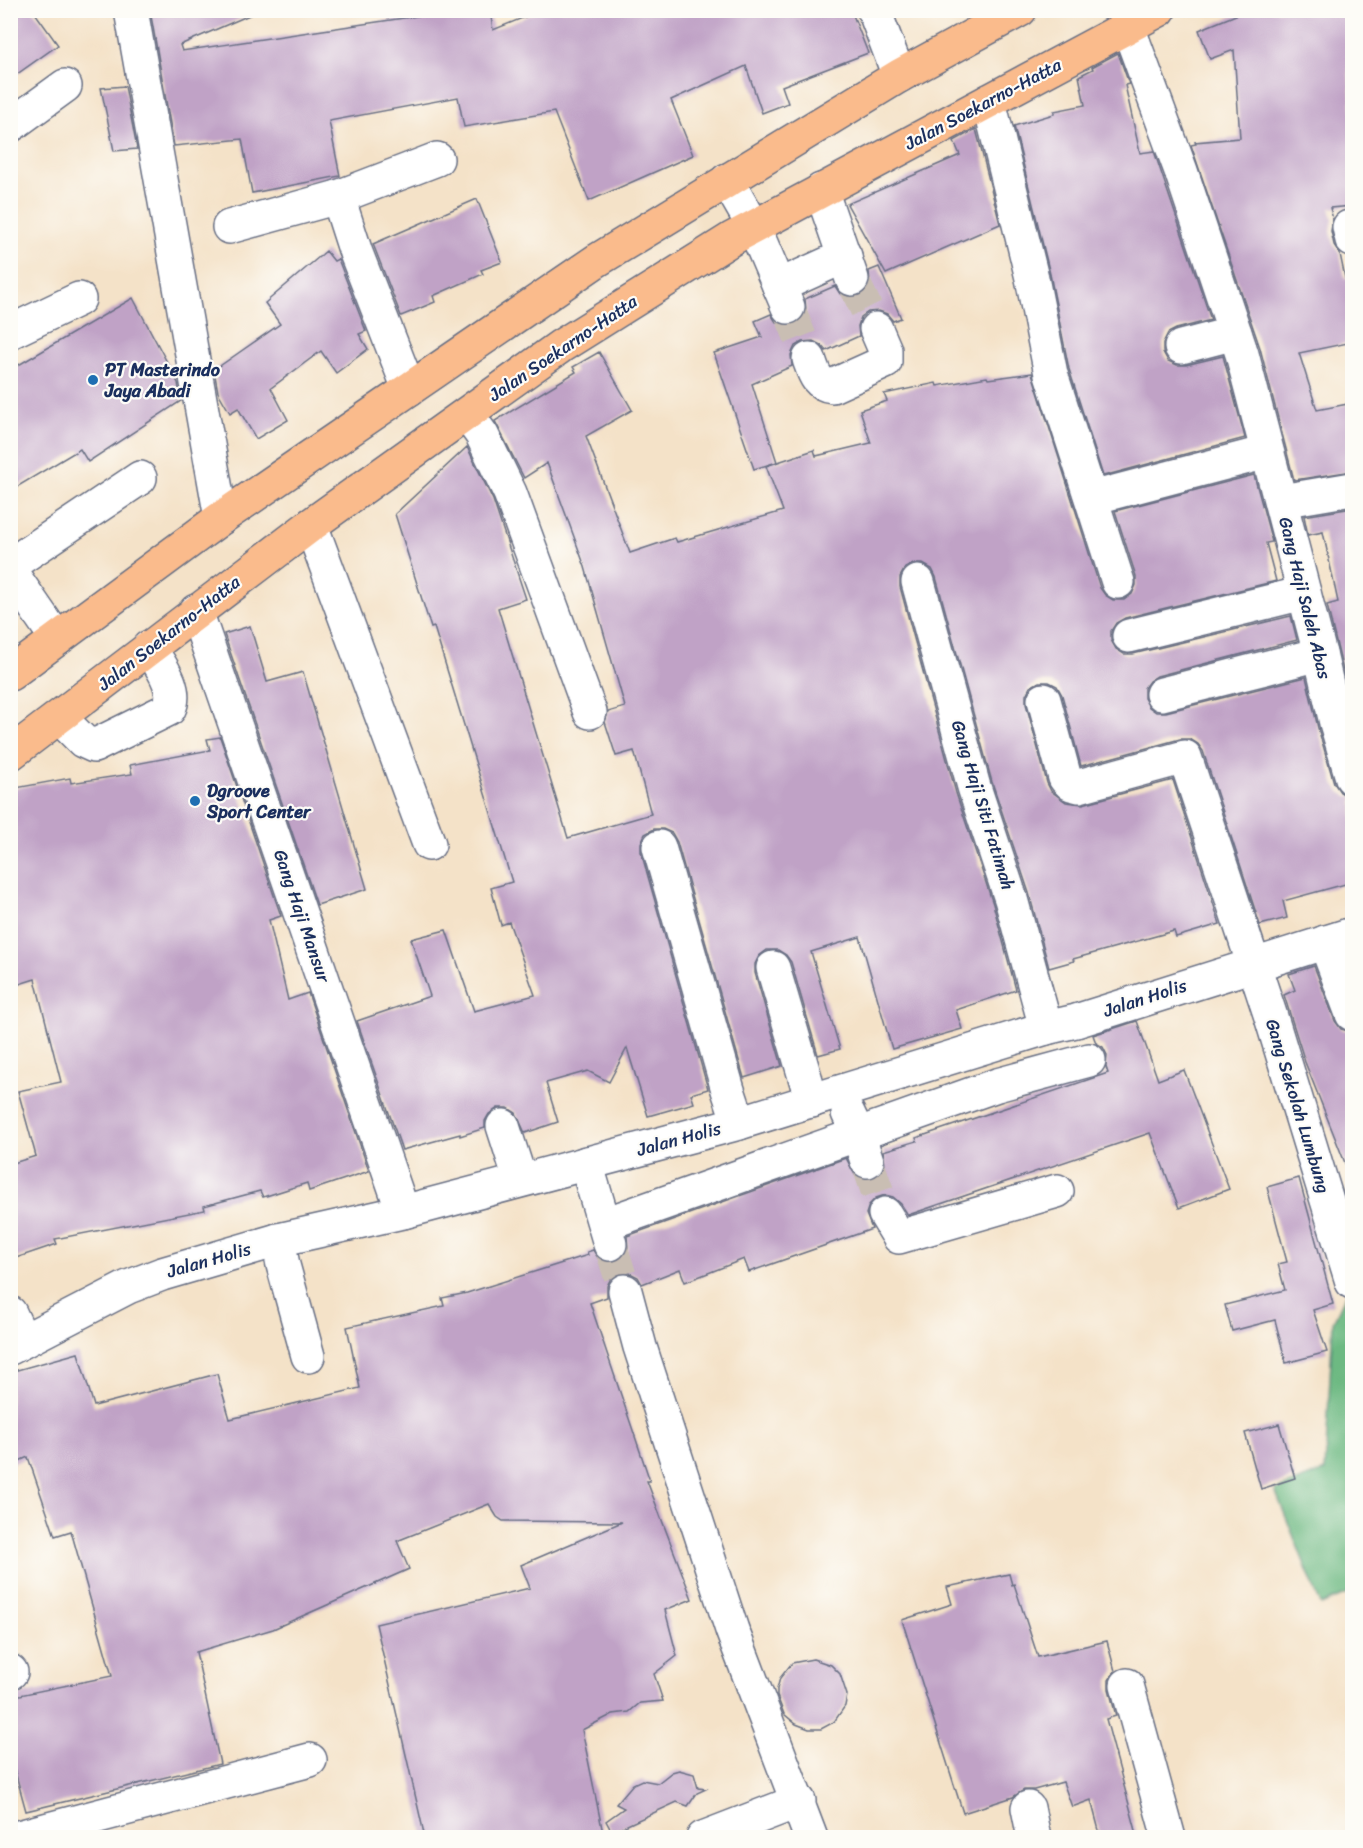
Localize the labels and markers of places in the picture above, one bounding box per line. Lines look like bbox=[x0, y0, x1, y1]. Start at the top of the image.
place label: PT Masterindo Jaya Abadi bbox=[104, 354, 221, 407]
marker: PT Masterindo Jaya Abadi bbox=[86, 373, 100, 387]
place label: Dgroove Sport Center bbox=[206, 775, 312, 828]
marker: Dgroove Sport Center bbox=[188, 794, 202, 808]

